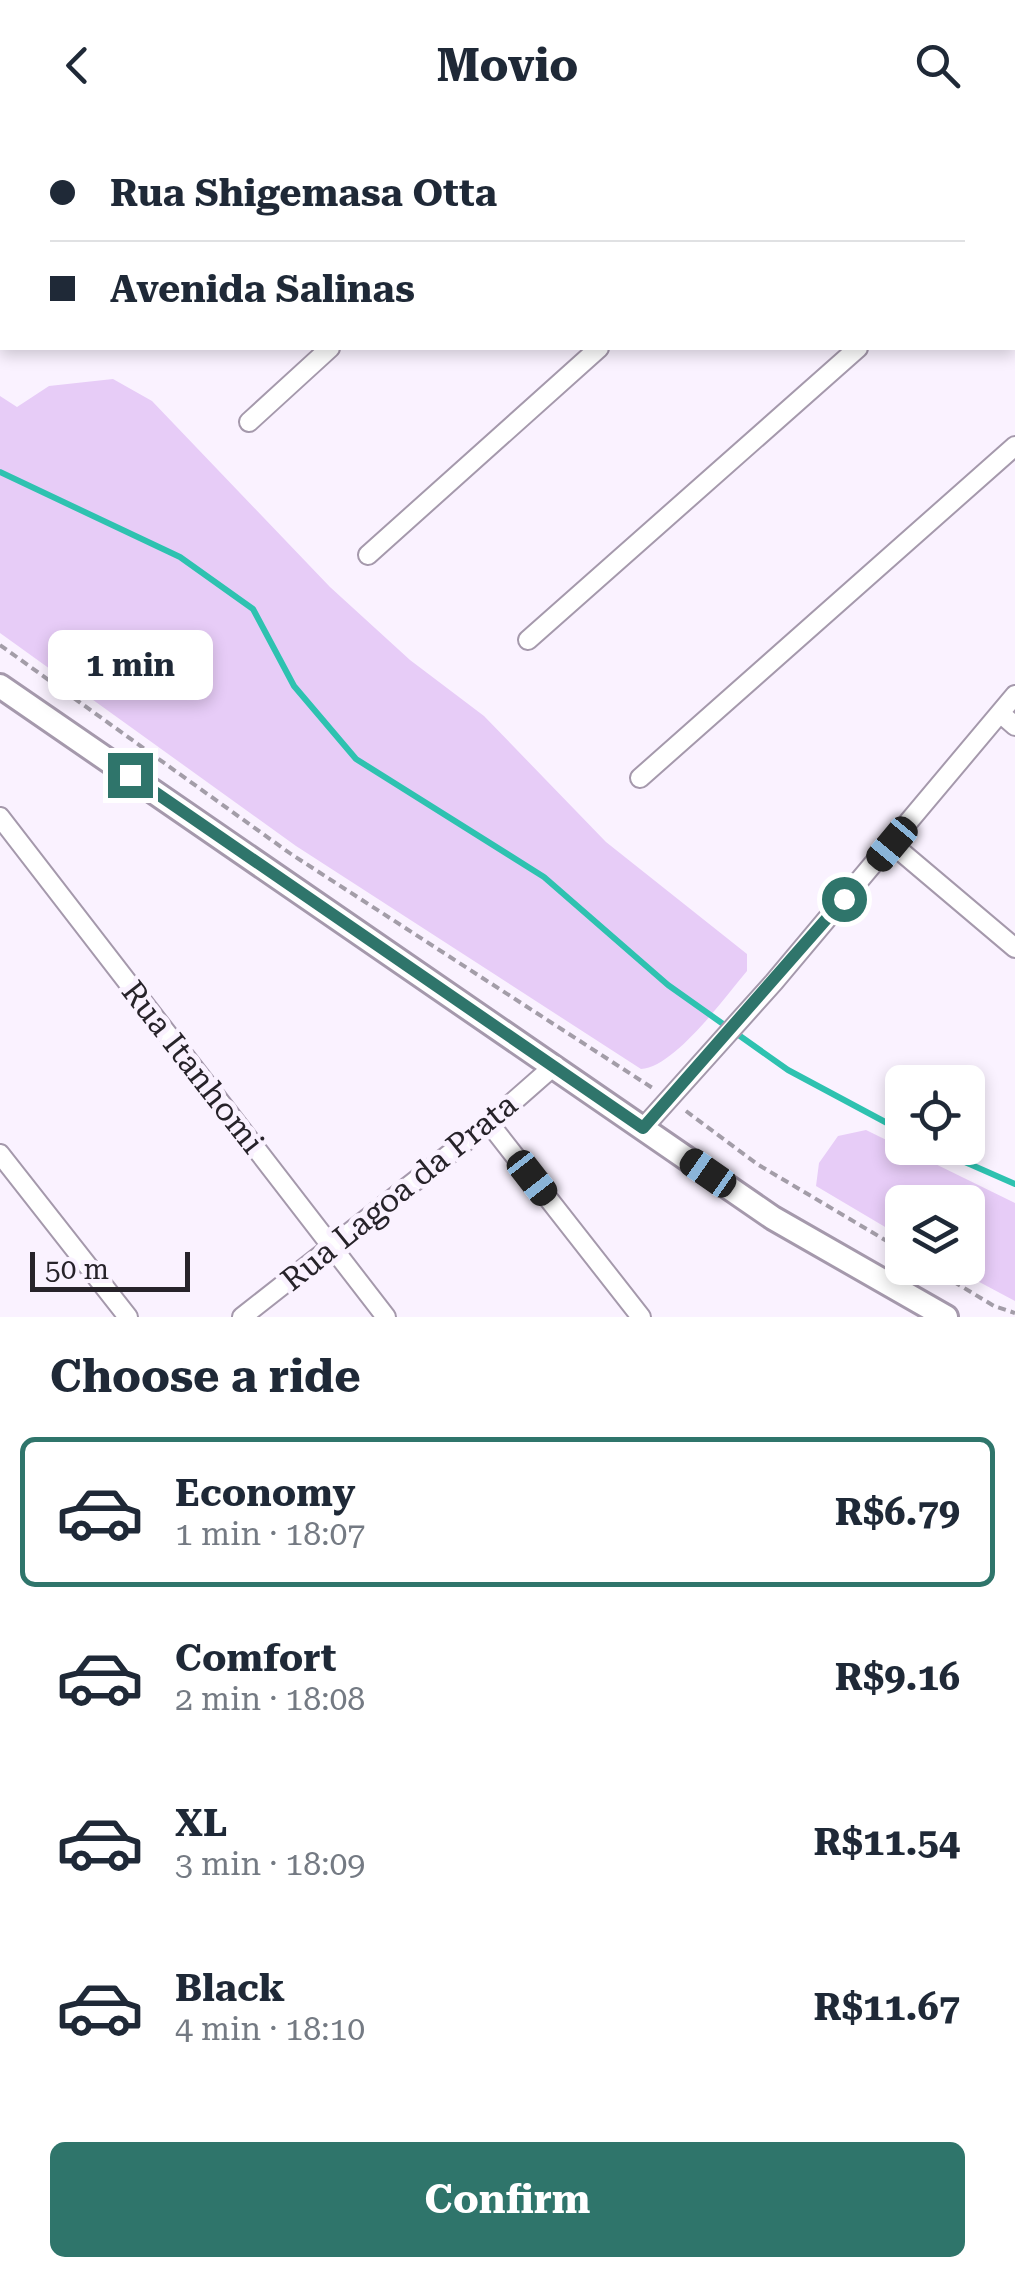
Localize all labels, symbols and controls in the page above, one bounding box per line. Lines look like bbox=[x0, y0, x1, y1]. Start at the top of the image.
icon: back bbox=[50, 38, 105, 93]
icon: search bbox=[910, 38, 965, 93]
text: Movio bbox=[437, 39, 578, 92]
text: Rua Shigemasa Otta bbox=[110, 171, 497, 215]
text: Avenida Salinas bbox=[110, 267, 415, 311]
callout: 1 min bbox=[48, 630, 212, 700]
text: 1 min bbox=[86, 646, 175, 684]
route end bbox=[108, 753, 153, 798]
car bbox=[861, 811, 923, 877]
route start bbox=[822, 877, 867, 922]
street label: Rua Itanhomi bbox=[114, 973, 272, 1161]
map controls bbox=[885, 1065, 985, 1285]
button: locate bbox=[885, 1065, 985, 1165]
street label: Rua Lagoa da Prata bbox=[273, 1085, 525, 1299]
car bbox=[675, 1144, 741, 1202]
car bbox=[502, 1145, 562, 1211]
button: layers bbox=[885, 1185, 985, 1285]
scale bar bbox=[30, 1247, 190, 1292]
text: 50 m bbox=[45, 1253, 109, 1286]
text: Choose a ride bbox=[50, 1350, 361, 1403]
icon: car bbox=[55, 1467, 145, 1557]
text: Economy bbox=[175, 1471, 355, 1515]
text: R$6.79 bbox=[835, 1490, 960, 1534]
text: 1 min · 18:07 bbox=[175, 1515, 365, 1553]
icon: car bbox=[55, 1632, 145, 1722]
text: Comfort bbox=[175, 1636, 336, 1680]
text: R$9.16 bbox=[835, 1655, 960, 1699]
text: 2 min · 18:08 bbox=[175, 1680, 365, 1718]
icon: car bbox=[55, 1797, 145, 1887]
text: XL bbox=[175, 1801, 227, 1845]
text: R$11.54 bbox=[813, 1820, 960, 1864]
text: 3 min · 18:09 bbox=[175, 1845, 365, 1883]
icon: car bbox=[55, 1962, 145, 2052]
text: Black bbox=[175, 1966, 285, 2010]
text: R$11.67 bbox=[813, 1985, 960, 2029]
text: 4 min · 18:10 bbox=[175, 2010, 365, 2048]
button: Confirm bbox=[50, 2142, 965, 2257]

